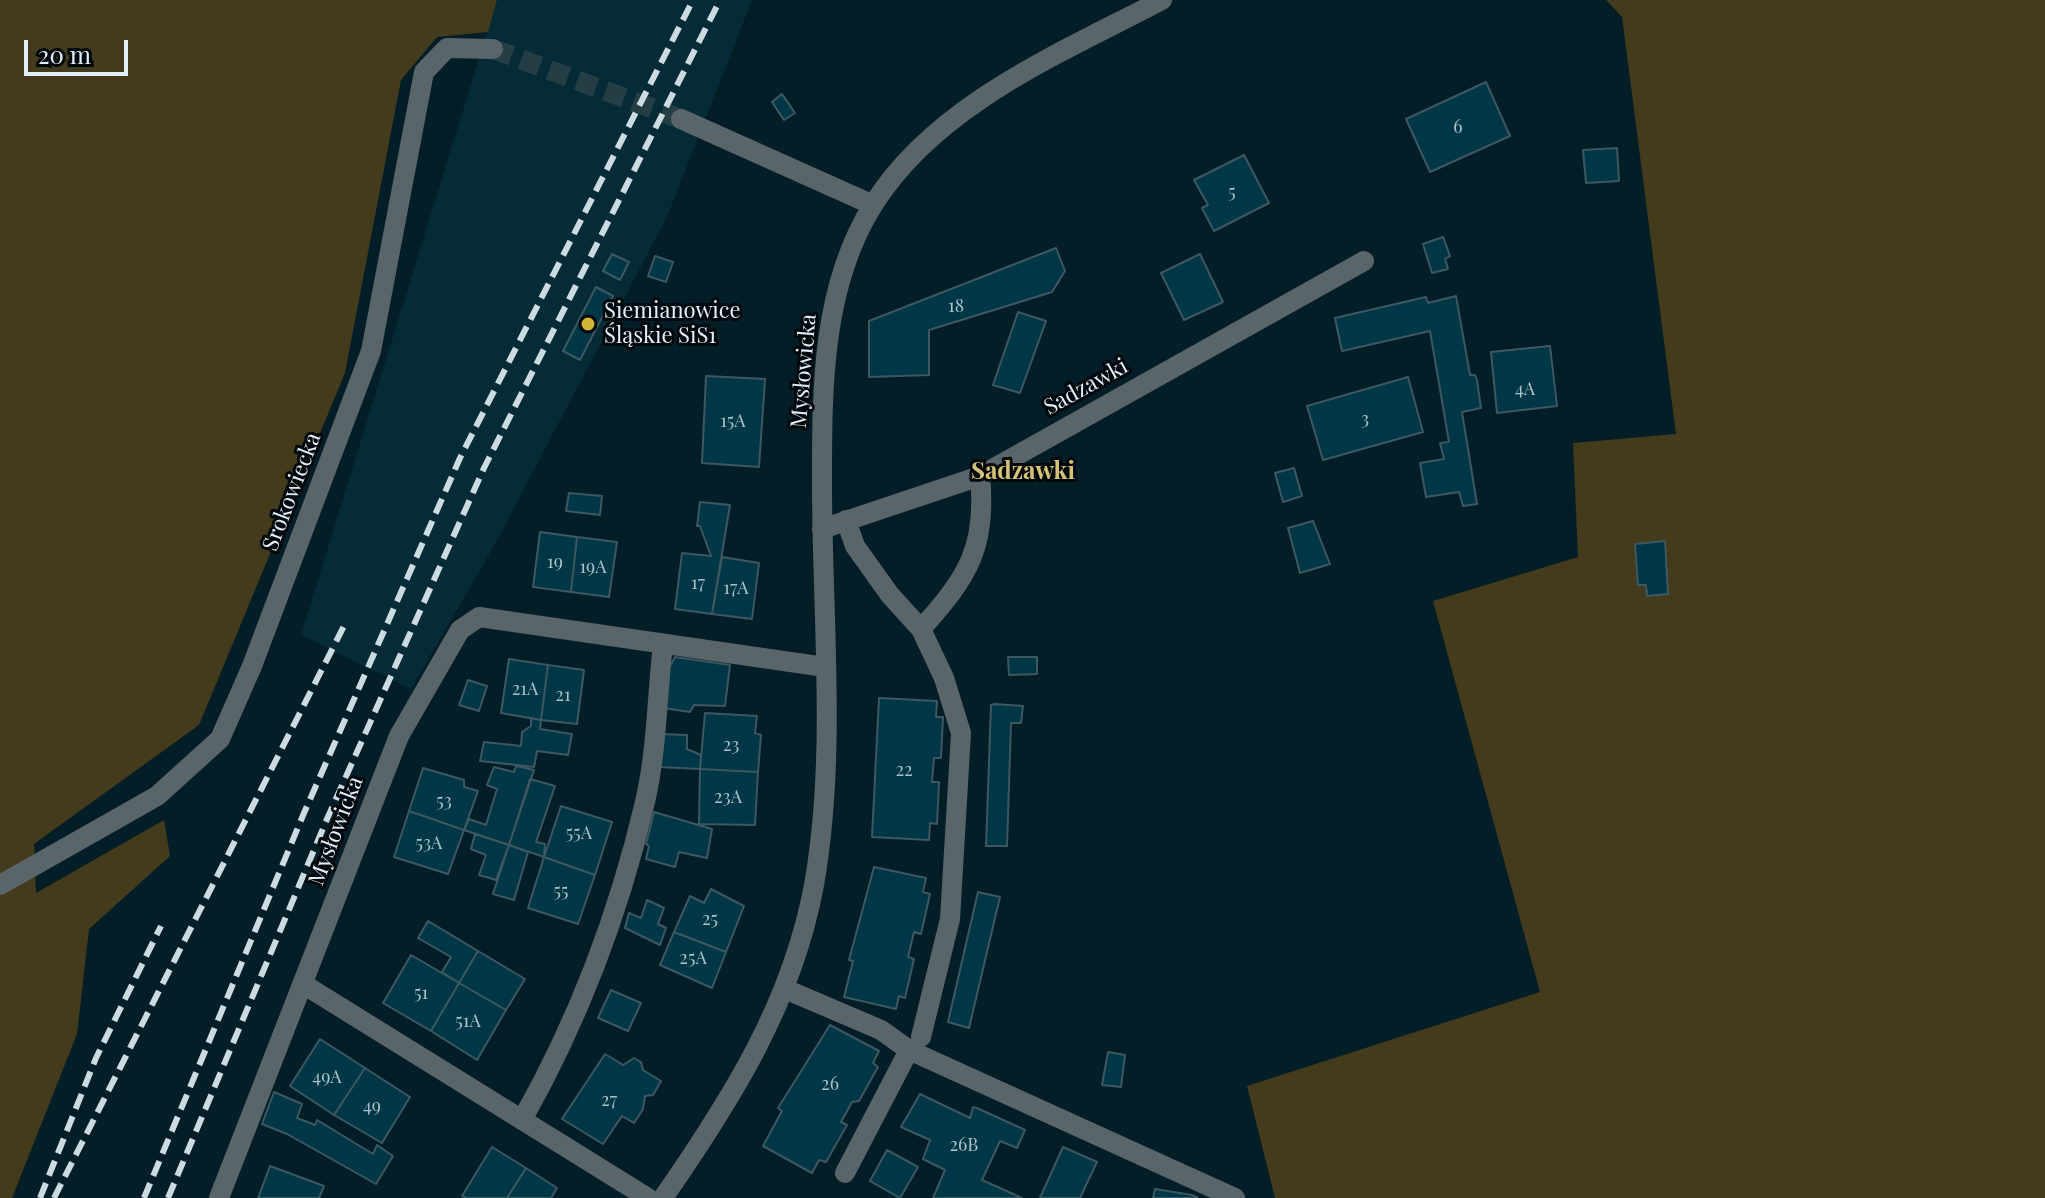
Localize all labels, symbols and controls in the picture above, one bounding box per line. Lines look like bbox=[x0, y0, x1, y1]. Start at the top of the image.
scale bar bbox=[28, 24, 132, 74]
text: 20 m bbox=[38, 38, 91, 70]
house number: 6 bbox=[1453, 116, 1463, 138]
house number: 5 bbox=[1228, 181, 1236, 203]
house number: 18 bbox=[948, 295, 964, 317]
place label: Siemianowice Śląskie SiS1 bbox=[604, 298, 741, 350]
street label: Mysłowicka bbox=[786, 313, 822, 429]
marker: Siemianowice Śląskie SiS1 bbox=[579, 315, 597, 333]
street label: Sadzawki bbox=[1039, 353, 1133, 421]
house number: 4A bbox=[1515, 378, 1535, 400]
house number: 3 bbox=[1361, 408, 1369, 430]
house number: 15A bbox=[720, 410, 746, 432]
street label: Srokowiecka bbox=[257, 429, 327, 555]
district label: Sadzawki bbox=[971, 458, 1075, 486]
house number: 19 bbox=[547, 551, 563, 573]
house number: 19A bbox=[579, 556, 607, 578]
house number: 17 bbox=[691, 572, 705, 594]
house number: 17A bbox=[723, 577, 749, 599]
house number: 21A bbox=[512, 678, 538, 700]
house number: 21 bbox=[555, 684, 571, 706]
house number: 23 bbox=[723, 734, 739, 756]
house number: 22 bbox=[895, 759, 913, 781]
street label: Mysłowicka bbox=[303, 773, 369, 889]
house number: 23A bbox=[714, 786, 742, 808]
house number: 53 bbox=[436, 790, 452, 812]
house number: 55A bbox=[566, 822, 592, 844]
house number: 53A bbox=[416, 832, 442, 854]
house number: 55 bbox=[554, 880, 568, 902]
house number: 25 bbox=[702, 908, 718, 930]
house number: 25A bbox=[679, 947, 707, 969]
house number: 51 bbox=[414, 982, 428, 1004]
house number: 51A bbox=[455, 1010, 481, 1032]
house number: 49A bbox=[312, 1066, 342, 1088]
house number: 26 bbox=[821, 1073, 839, 1095]
house number: 27 bbox=[601, 1089, 617, 1111]
house number: 49 bbox=[363, 1095, 381, 1117]
house number: 26B bbox=[949, 1134, 979, 1156]

